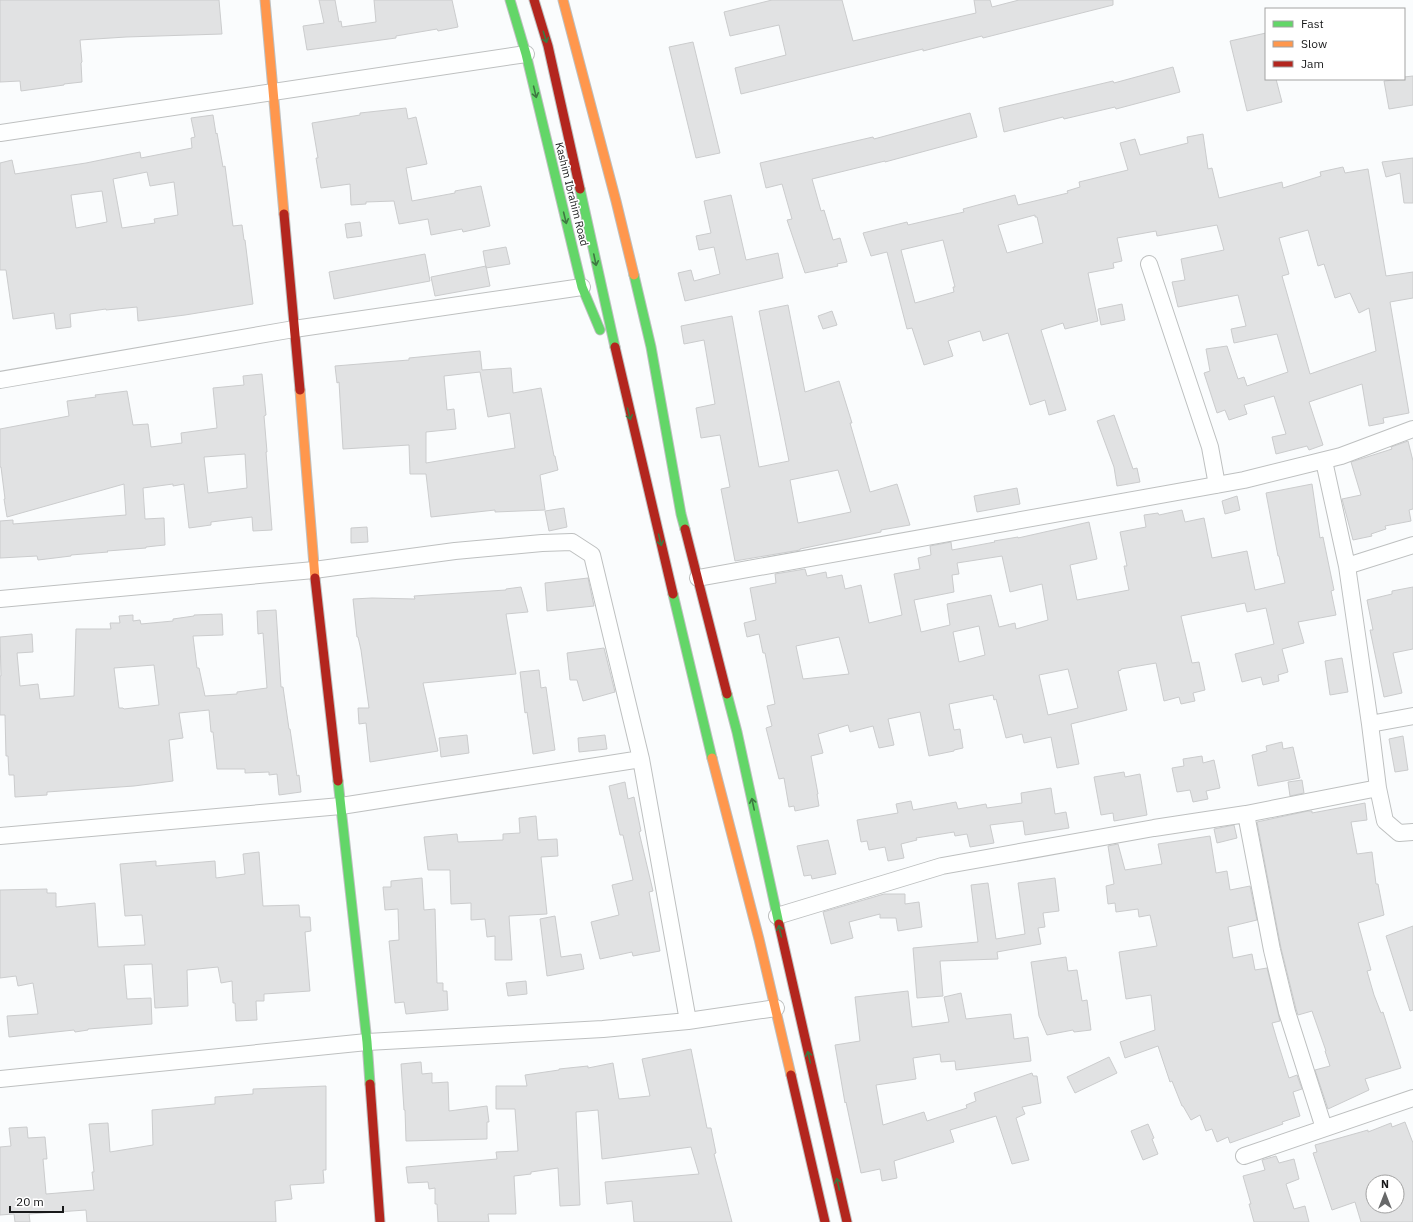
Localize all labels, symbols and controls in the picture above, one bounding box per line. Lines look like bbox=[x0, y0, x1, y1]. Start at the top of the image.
legend bbox=[1265, 8, 1405, 80]
text: Fast bbox=[1301, 16, 1324, 31]
one-way arrow bbox=[542, 31, 549, 44]
text: Slow bbox=[1301, 36, 1327, 51]
text: Jam bbox=[1301, 56, 1324, 71]
one-way arrow bbox=[532, 85, 539, 98]
street label: Kashim Ibrahim Road bbox=[552, 141, 592, 247]
one-way arrow bbox=[562, 211, 570, 224]
one-way arrow bbox=[591, 253, 599, 266]
one-way arrow bbox=[626, 407, 634, 420]
one-way arrow bbox=[656, 534, 664, 547]
one-way arrow bbox=[748, 797, 756, 810]
one-way arrow bbox=[776, 924, 783, 937]
one-way arrow bbox=[805, 1051, 813, 1064]
north arrow bbox=[1365, 1174, 1405, 1214]
text: N bbox=[1381, 1177, 1389, 1191]
one-way arrow bbox=[834, 1178, 842, 1191]
scale bar bbox=[10, 1188, 63, 1214]
text: 20 m bbox=[16, 1194, 44, 1209]

